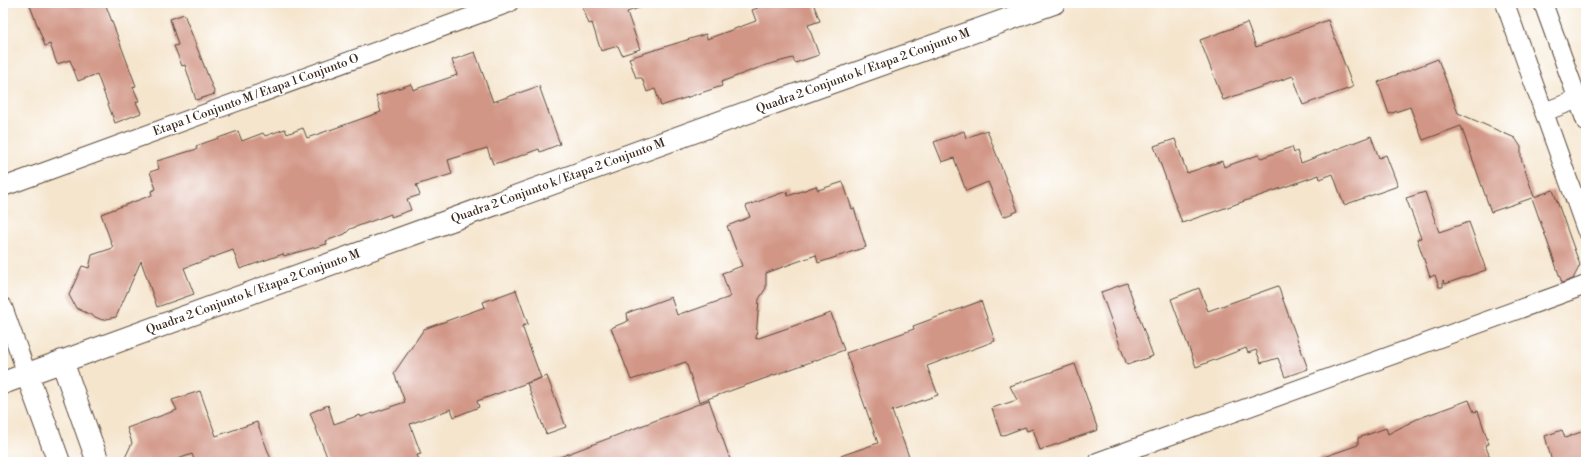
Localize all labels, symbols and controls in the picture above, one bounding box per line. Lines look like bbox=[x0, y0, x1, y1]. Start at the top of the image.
street label: Quadra 2 Conjunto k / Etapa 2 Conjunto M bbox=[754, 25, 972, 117]
street label: Etapa 1 Conjunto M / Etapa 1 Conjunto O bbox=[151, 51, 361, 139]
street label: Quadra 2 Conjunto k / Etapa 2 Conjunto M bbox=[449, 135, 667, 227]
street label: Quadra 2 Conjunto k / Etapa 2 Conjunto M bbox=[144, 246, 362, 338]

